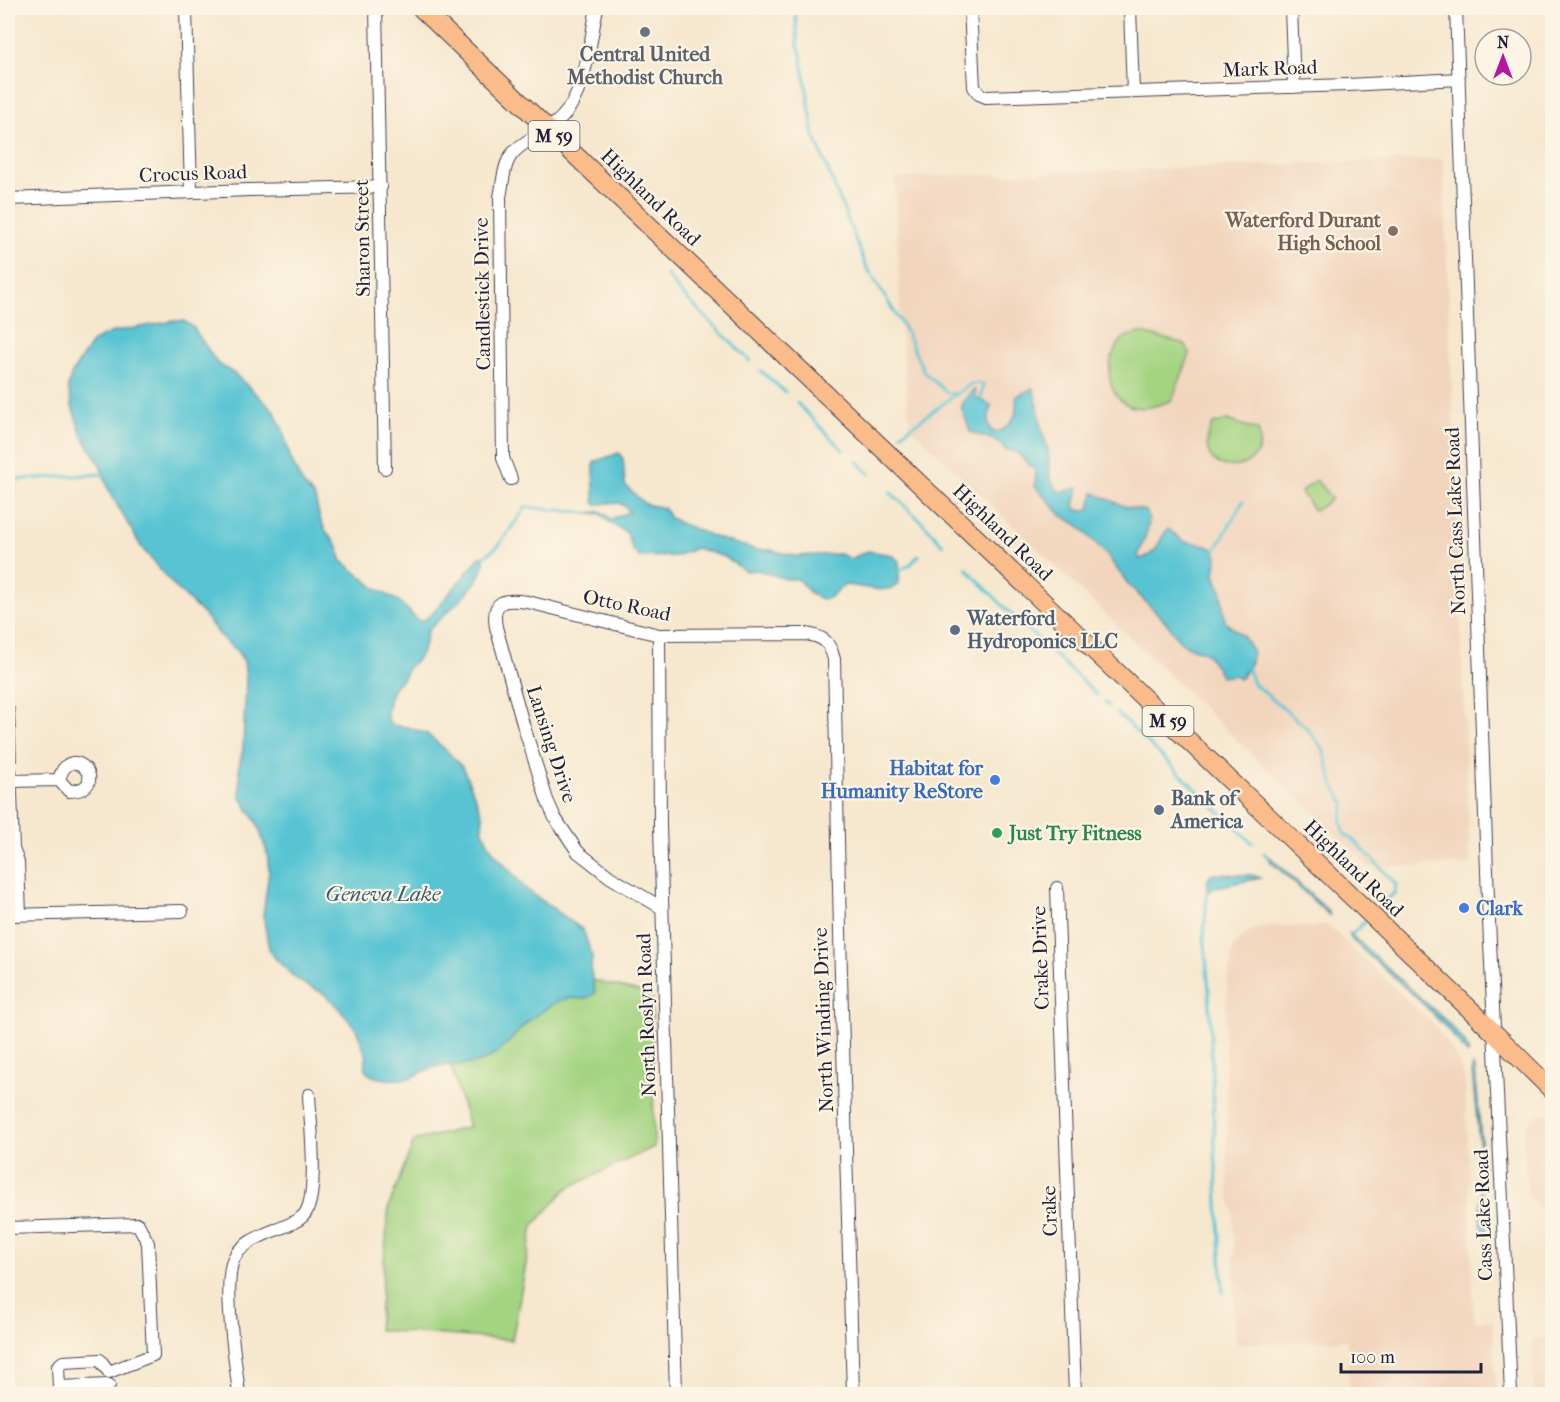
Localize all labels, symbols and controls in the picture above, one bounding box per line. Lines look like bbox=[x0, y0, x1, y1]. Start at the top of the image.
marker: Central United Methodist Church bbox=[638, 25, 652, 39]
north arrow bbox=[1473, 27, 1533, 87]
text: N bbox=[1497, 33, 1510, 52]
place label: Central United Methodist Church bbox=[566, 43, 724, 89]
street label: Mark Road bbox=[1222, 55, 1319, 82]
road number: M 59 bbox=[528, 121, 580, 151]
street label: Highland Road bbox=[596, 144, 706, 251]
street label: Crocus Road bbox=[139, 160, 249, 187]
street label: Sharon Street bbox=[350, 179, 375, 297]
place label: Waterford Durant High School bbox=[1224, 209, 1382, 255]
street label: Candlestick Drive bbox=[470, 217, 495, 371]
marker: Waterford Durant High School bbox=[1386, 224, 1400, 238]
street label: North Cass Lake Road bbox=[1441, 426, 1470, 615]
street label: Highland Road bbox=[948, 479, 1058, 586]
street label: Otto Road bbox=[581, 585, 674, 626]
place label: Waterford Hydroponics LLC bbox=[966, 607, 1118, 653]
marker: Waterford Hydroponics LLC bbox=[948, 623, 962, 637]
street label: Lansing Drive bbox=[522, 683, 581, 806]
road number: M 59 bbox=[1142, 706, 1194, 736]
place label: Habitat for Humanity ReStore bbox=[821, 757, 983, 803]
marker: Habitat for Humanity ReStore bbox=[988, 773, 1002, 787]
place label: Bank of America bbox=[1169, 787, 1244, 833]
marker: Bank of America bbox=[1152, 803, 1166, 817]
street label: Highland Road bbox=[1299, 815, 1409, 922]
place label: Just Try Fitness bbox=[1007, 822, 1142, 845]
marker: Just Try Fitness bbox=[990, 826, 1004, 840]
water label: Geneva Lake bbox=[325, 882, 441, 906]
place label: Clark bbox=[1476, 897, 1524, 920]
marker: Clark bbox=[1457, 901, 1471, 915]
street label: Crake Drive bbox=[1027, 905, 1054, 1010]
street label: North Winding Drive bbox=[809, 927, 838, 1113]
street label: North Roslyn Road bbox=[632, 932, 661, 1097]
street label: Cass Lake Road bbox=[1470, 1148, 1497, 1281]
street label: Crake bbox=[1037, 1185, 1062, 1237]
scale bar bbox=[1341, 1336, 1480, 1374]
text: 100 m bbox=[1350, 1347, 1395, 1368]

